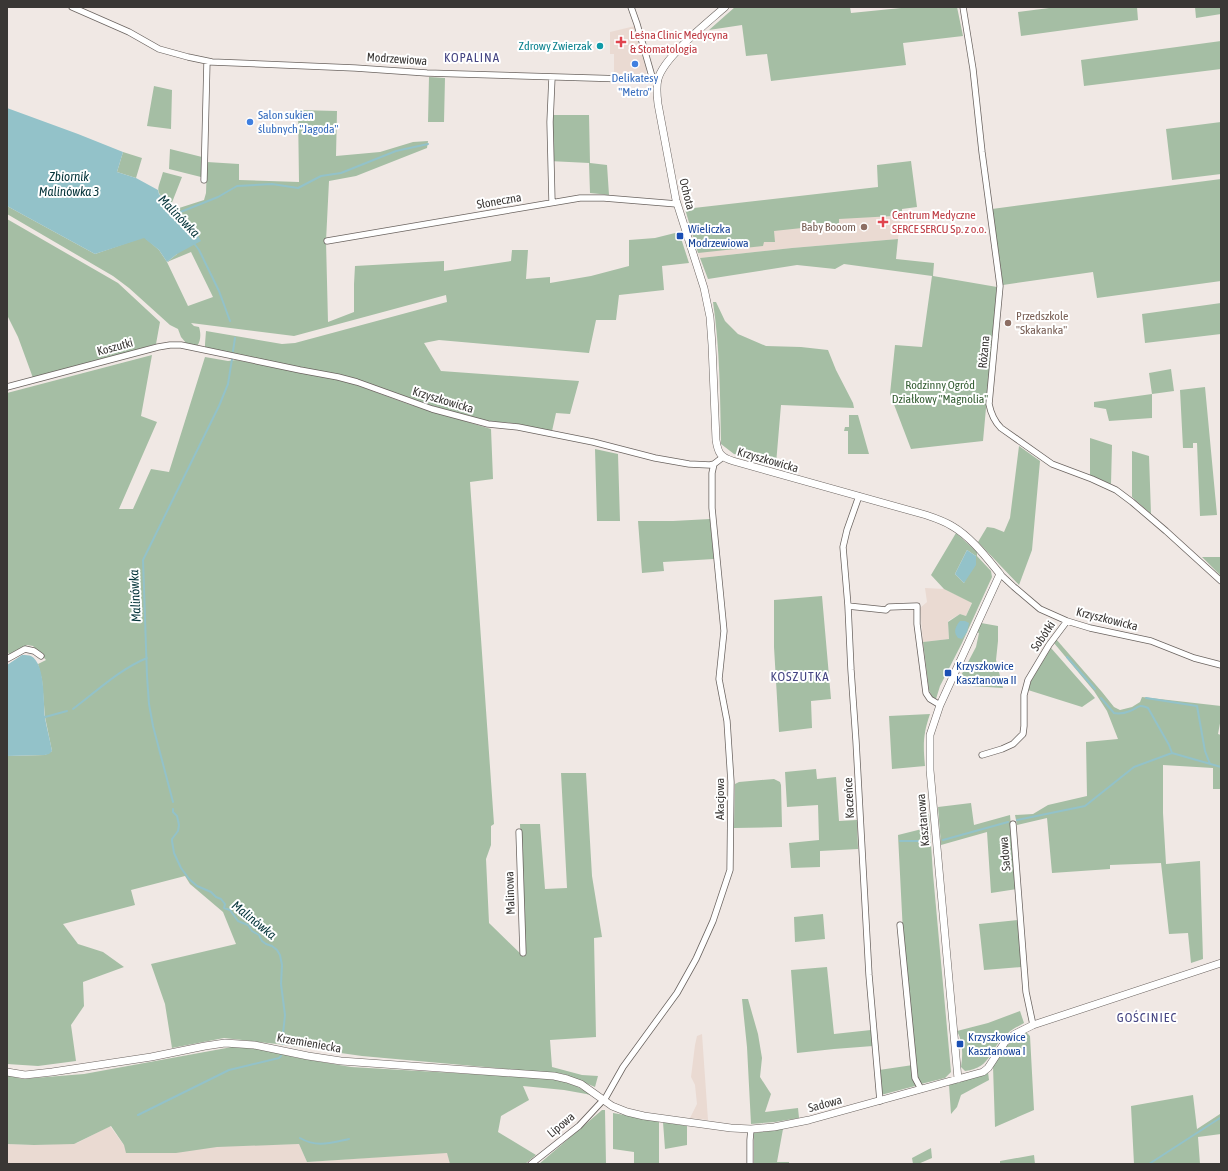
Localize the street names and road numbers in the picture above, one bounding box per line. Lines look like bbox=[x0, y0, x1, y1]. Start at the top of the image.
street label: Modrzewiowa bbox=[366, 50, 428, 68]
street label: Ochota bbox=[676, 177, 698, 211]
street label: Słoneczna bbox=[476, 190, 522, 212]
street label: Koszutki bbox=[95, 335, 135, 359]
street label: Różana bbox=[976, 335, 992, 369]
street label: Krzyszkowicka bbox=[411, 384, 475, 416]
street label: Krzyszkowicka bbox=[736, 445, 800, 475]
street label: Krzyszkowicka bbox=[1075, 605, 1139, 633]
street label: Sobótki bbox=[1028, 618, 1058, 654]
street label: Kaczeńce bbox=[841, 777, 857, 819]
street label: Akacjowa bbox=[713, 778, 727, 820]
street label: Kasztanowa bbox=[914, 793, 932, 847]
street label: Sadowa bbox=[997, 836, 1013, 872]
street label: Malinowa bbox=[502, 871, 518, 915]
street label: Krzemieniecka bbox=[276, 1030, 342, 1056]
street label: Sadowa bbox=[807, 1093, 843, 1115]
street label: Lipowa bbox=[545, 1110, 577, 1140]

